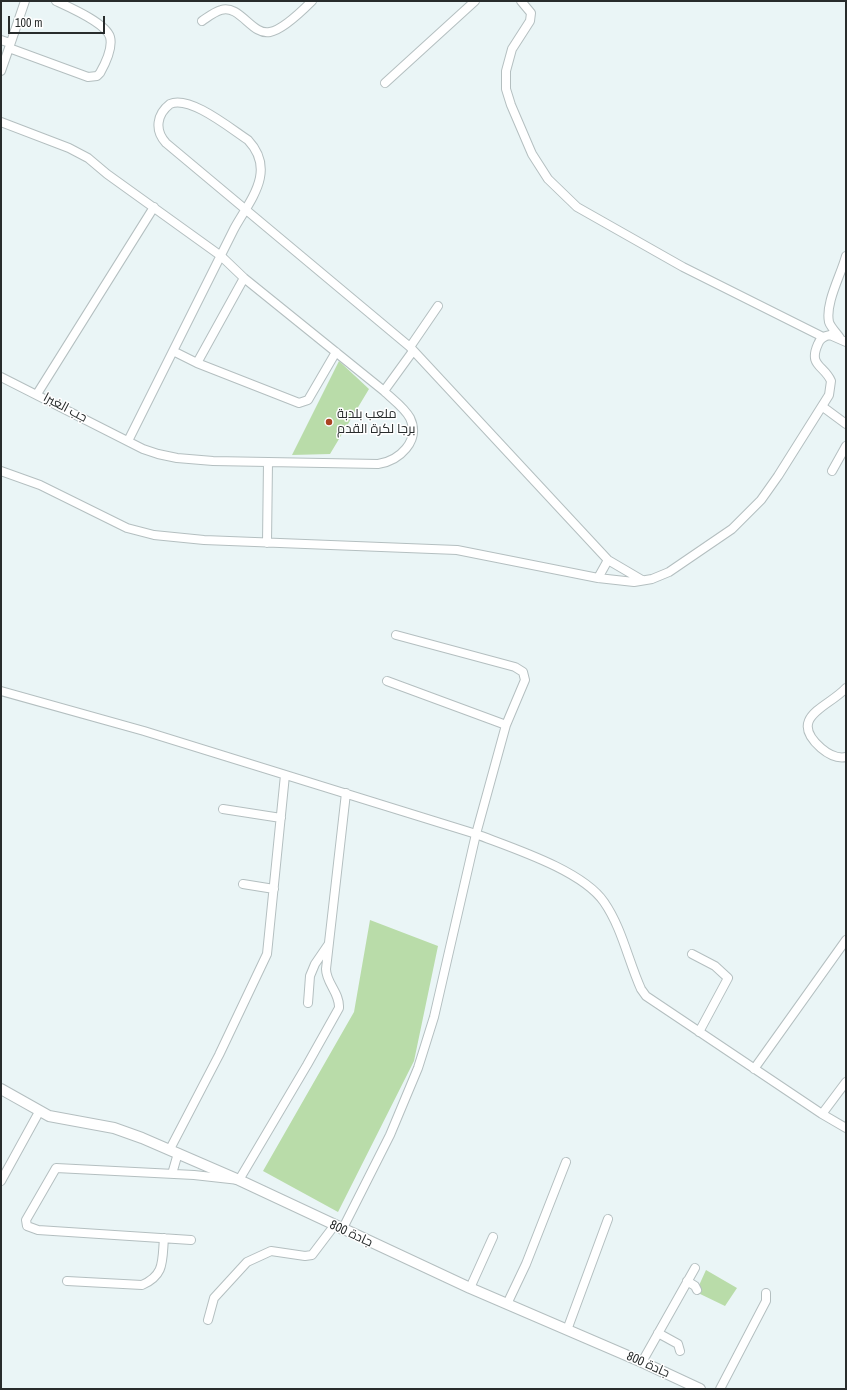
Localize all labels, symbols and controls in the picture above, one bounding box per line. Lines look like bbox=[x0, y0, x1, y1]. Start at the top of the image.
scale bar bbox=[10, 8, 107, 34]
text: 100 m bbox=[15, 15, 42, 31]
street label: جب الغبرا bbox=[40, 390, 90, 426]
place label: ملعب بلدبة برجا لكرة القدم bbox=[337, 407, 415, 438]
marker: ملعب بلدبة برجا لكرة القدم bbox=[324, 417, 334, 427]
street label: جادة 800 bbox=[327, 1217, 375, 1251]
street label: جادة 800 bbox=[624, 1349, 672, 1381]

